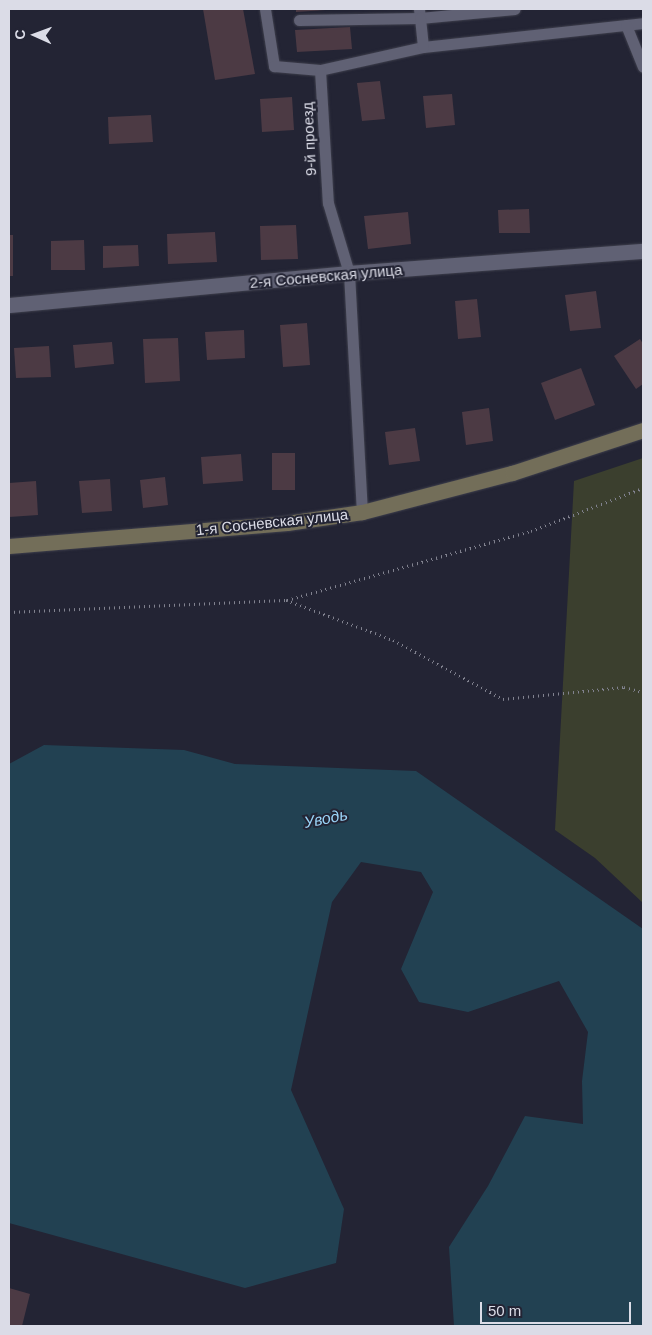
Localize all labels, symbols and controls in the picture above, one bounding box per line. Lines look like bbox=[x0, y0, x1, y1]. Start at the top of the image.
north arrow bbox=[10, 10, 60, 60]
text: С bbox=[12, 29, 28, 40]
street label: 9-й проезд bbox=[298, 102, 320, 176]
street label: 2-я Сосневская улица bbox=[249, 260, 403, 292]
street label: 1-я Сосневская улица bbox=[195, 505, 349, 539]
water label: Уводь bbox=[303, 805, 349, 833]
scale bar bbox=[482, 1292, 633, 1324]
text: 50 m bbox=[488, 1302, 521, 1319]

